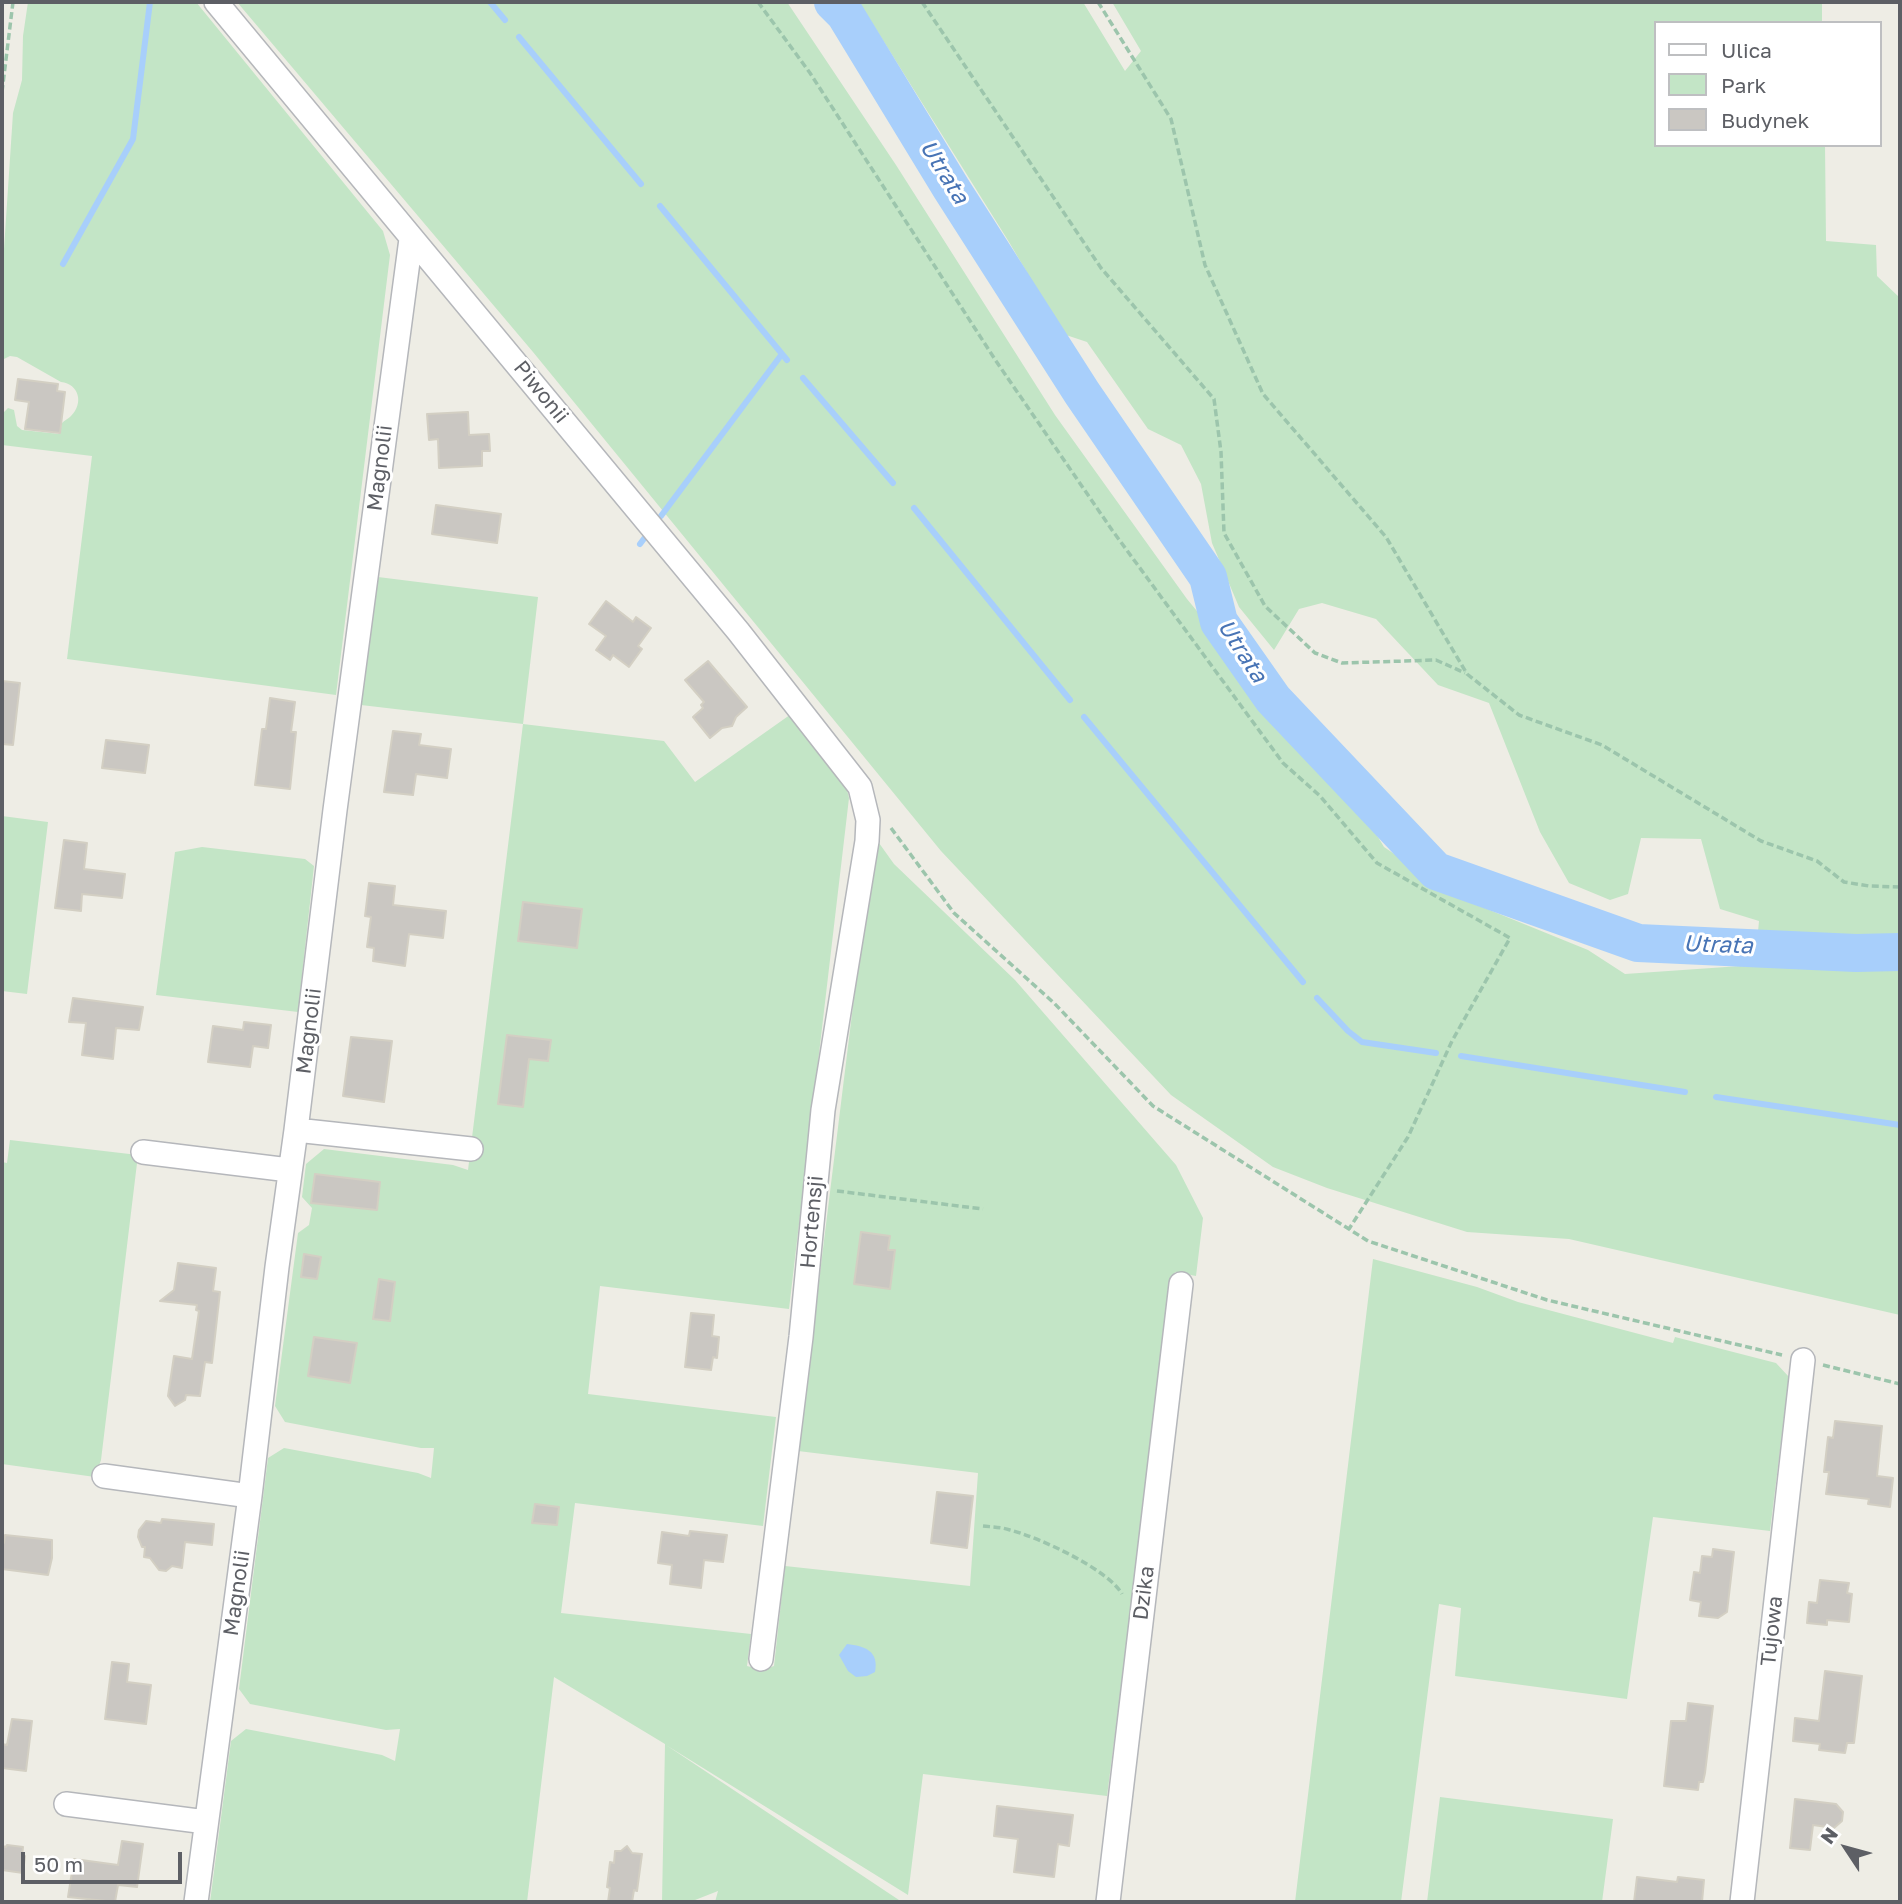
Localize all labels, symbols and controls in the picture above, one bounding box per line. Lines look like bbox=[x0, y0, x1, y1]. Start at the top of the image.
legend bbox=[1654, 21, 1881, 147]
text: Ulica bbox=[1721, 37, 1772, 63]
text: Park bbox=[1721, 72, 1766, 98]
text: Budynek bbox=[1721, 107, 1809, 133]
water label: Utrata bbox=[914, 135, 974, 209]
street label: Piwonii bbox=[508, 356, 574, 428]
street label: Magnolii bbox=[362, 424, 398, 512]
water label: Utrata bbox=[1211, 614, 1273, 688]
water label: Utrata bbox=[1683, 930, 1753, 960]
street label: Magnolii bbox=[291, 987, 327, 1075]
street label: Hortensji bbox=[795, 1175, 829, 1269]
street label: Magnolii bbox=[219, 1549, 255, 1637]
street label: Dzika bbox=[1128, 1564, 1160, 1622]
street label: Tujowa bbox=[1756, 1595, 1788, 1667]
north arrow bbox=[1811, 1813, 1881, 1883]
text: N bbox=[1815, 1823, 1842, 1848]
scale bar bbox=[24, 1838, 186, 1882]
text: 50 m bbox=[34, 1851, 83, 1877]

